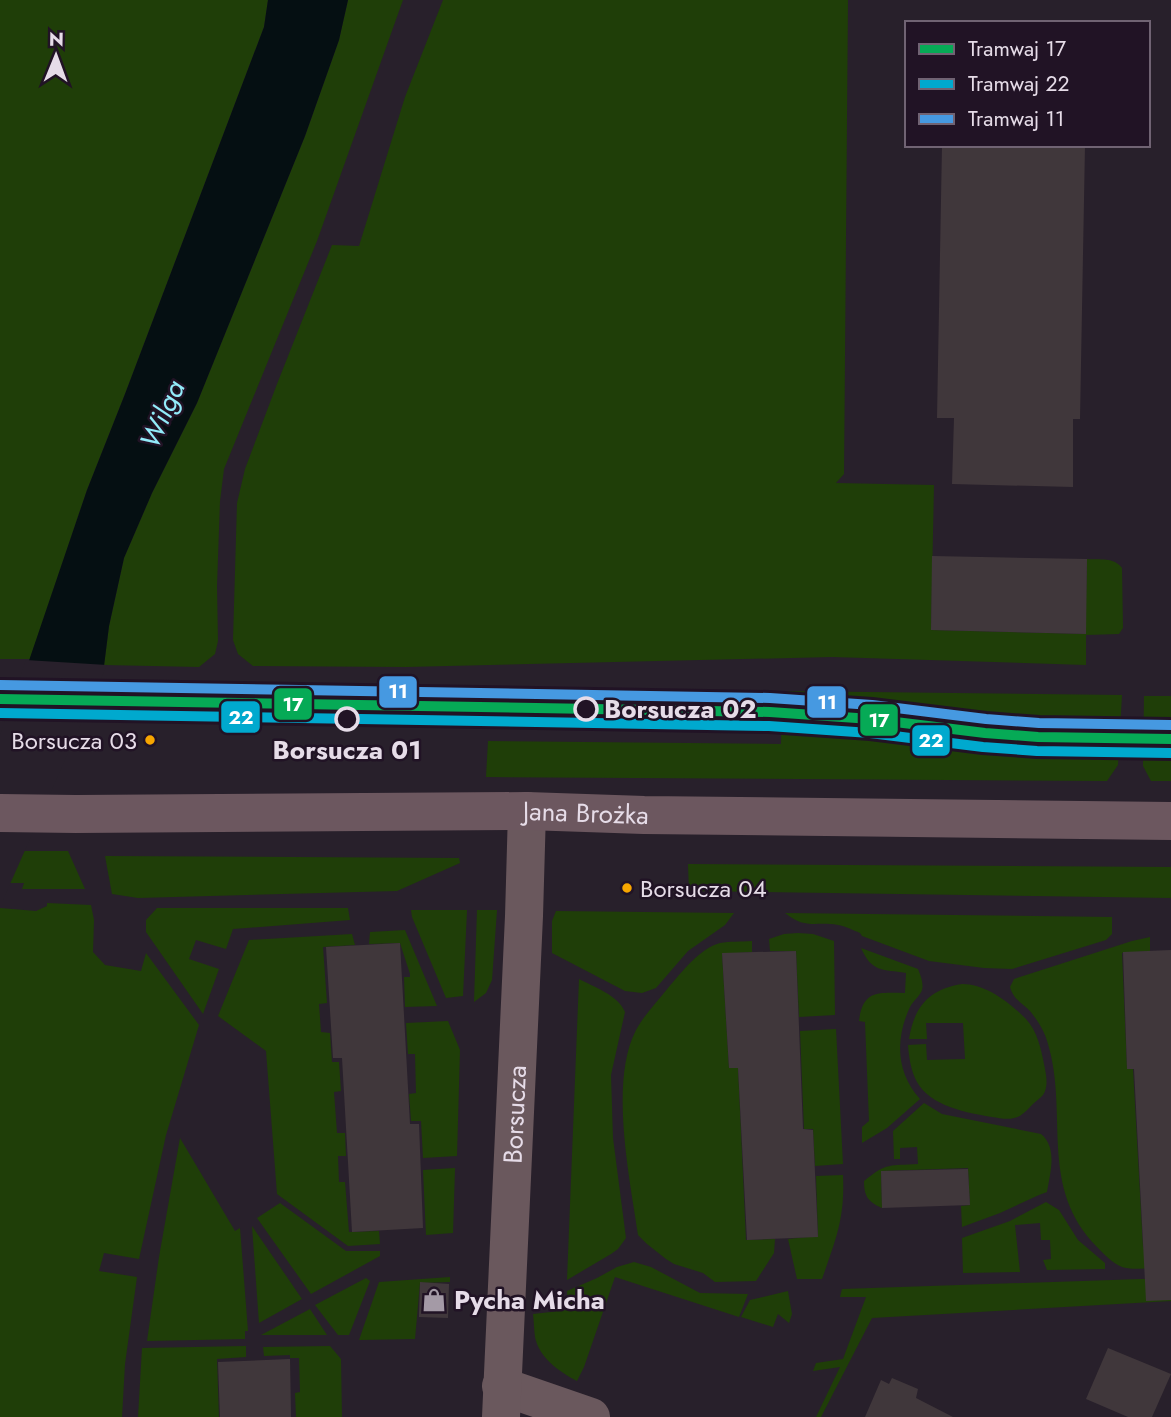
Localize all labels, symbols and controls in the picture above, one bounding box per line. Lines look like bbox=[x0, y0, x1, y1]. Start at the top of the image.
north arrow bbox=[21, 21, 91, 91]
legend bbox=[905, 21, 1150, 147]
text: N bbox=[49, 26, 64, 53]
text: Tramwaj 17 bbox=[968, 34, 1066, 64]
text: Tramwaj 22 bbox=[968, 69, 1070, 99]
text: Tramwaj 11 bbox=[968, 104, 1065, 134]
water label: Wilga bbox=[129, 373, 196, 455]
line badge: 11 bbox=[378, 675, 418, 709]
text: 11 bbox=[388, 678, 408, 705]
line badge: 11 bbox=[806, 685, 847, 719]
line badge: 17 bbox=[273, 687, 313, 721]
text: 11 bbox=[817, 689, 837, 716]
place label: Borsucza 02 bbox=[604, 690, 757, 728]
text: 17 bbox=[282, 691, 304, 718]
marker: Borsucza 02 bbox=[574, 697, 598, 721]
line badge: 22 bbox=[220, 700, 261, 734]
line badge: 17 bbox=[859, 703, 899, 737]
text: 22 bbox=[229, 704, 253, 731]
marker: Borsucza 01 bbox=[335, 707, 359, 731]
text: 17 bbox=[868, 707, 890, 734]
place label: Borsucza 03 bbox=[11, 723, 137, 758]
line badge: 22 bbox=[911, 724, 951, 757]
text: 22 bbox=[919, 727, 943, 754]
place label: Borsucza 01 bbox=[273, 731, 421, 769]
marker: Borsucza 03 bbox=[143, 733, 157, 747]
street label: Jana Brożka bbox=[520, 792, 650, 834]
place label: Borsucza 04 bbox=[640, 871, 767, 906]
marker: Borsucza 04 bbox=[620, 881, 634, 895]
street label: Borsucza bbox=[494, 1064, 536, 1164]
place label: Pycha Micha bbox=[454, 1281, 605, 1319]
shop icon: Pycha Micha bbox=[420, 1286, 448, 1314]

